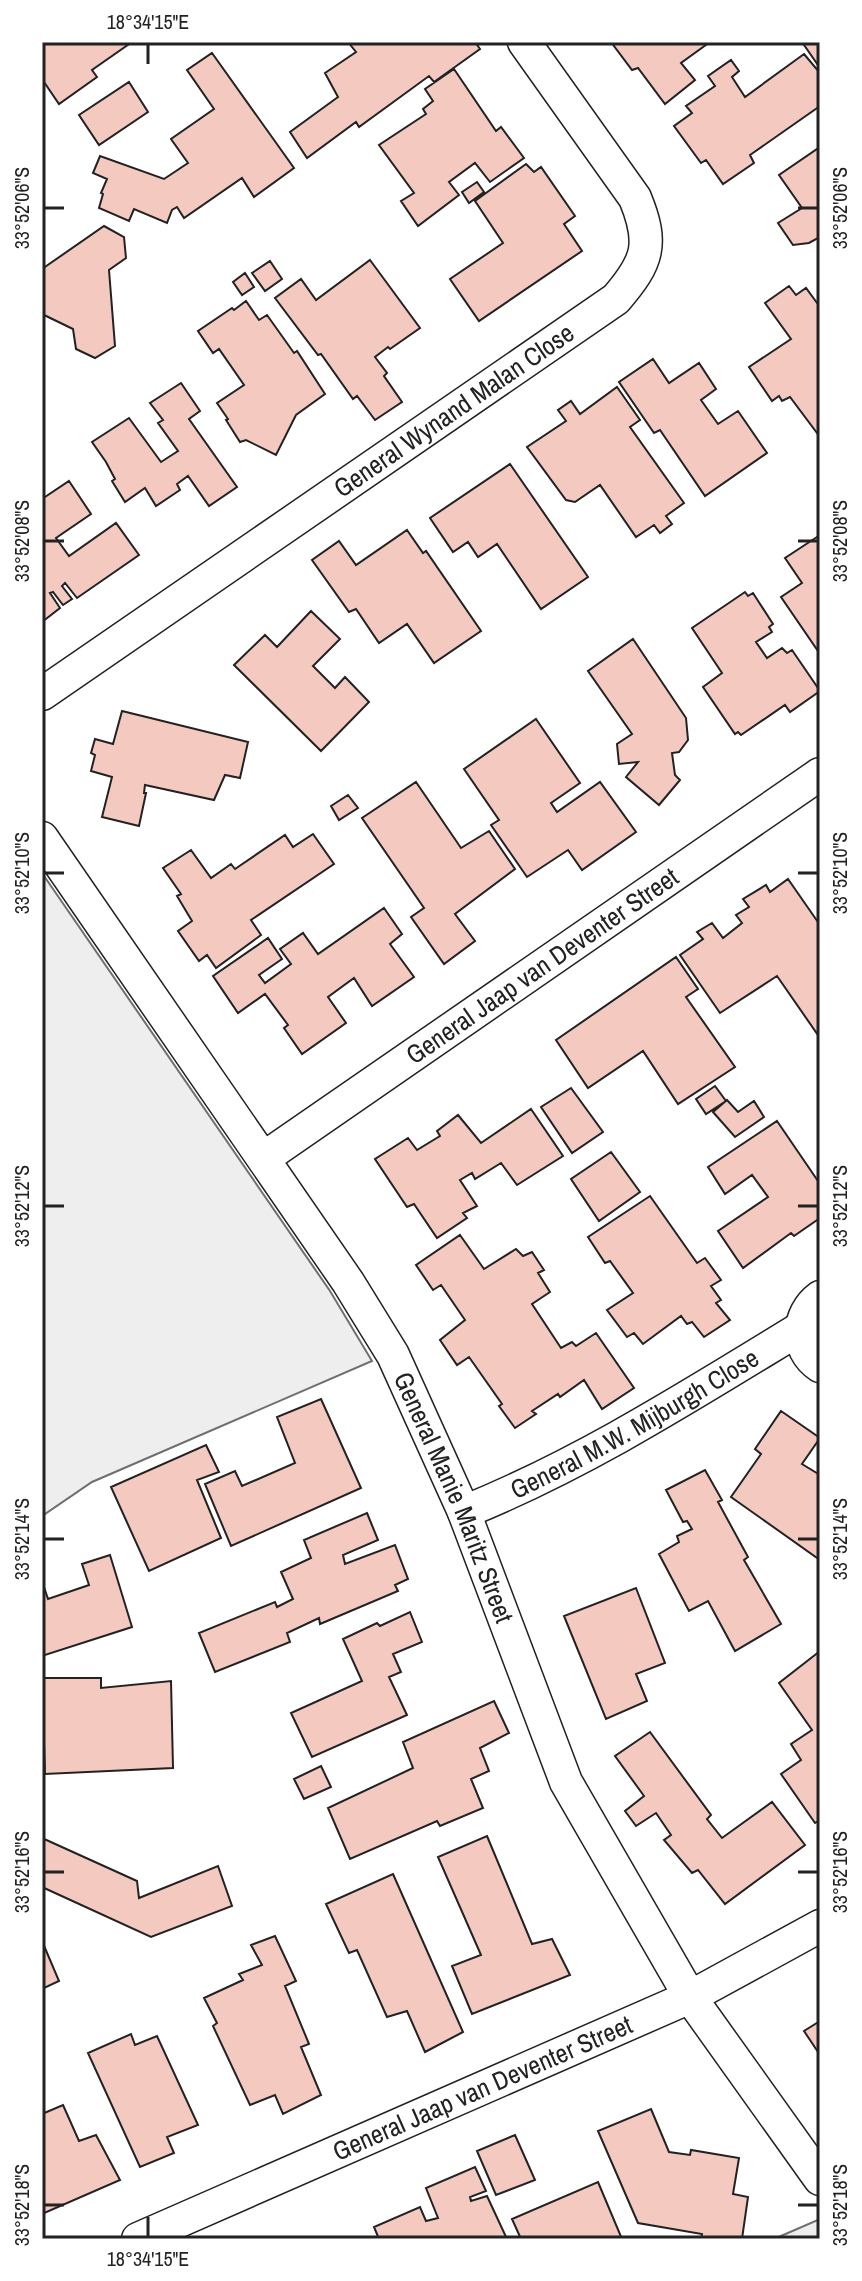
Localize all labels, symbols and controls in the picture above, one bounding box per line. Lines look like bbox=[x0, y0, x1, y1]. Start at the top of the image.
text: 18°34'15"E bbox=[107, 8, 189, 35]
text: 33°52'06"S bbox=[8, 167, 35, 249]
text: 33°52'06"S bbox=[826, 167, 853, 249]
street label: General Wynand Malan Close bbox=[327, 315, 581, 505]
text: 33°52'08"S bbox=[8, 500, 35, 582]
text: 33°52'08"S bbox=[826, 500, 853, 582]
text: 33°52'10"S bbox=[8, 832, 35, 914]
text: 33°52'10"S bbox=[826, 832, 853, 914]
street label: General Jaap van Deventer Street bbox=[399, 859, 685, 1072]
text: 33°52'12"S bbox=[8, 1165, 35, 1247]
text: 33°52'12"S bbox=[826, 1165, 853, 1247]
street label: General M.W. Mijburgh Close bbox=[504, 1340, 765, 1507]
street label: General Manie Maritz Street bbox=[386, 1366, 522, 1628]
text: 33°52'14"S bbox=[8, 1498, 35, 1580]
text: 33°52'14"S bbox=[826, 1498, 853, 1580]
text: 33°52'16"S bbox=[8, 1831, 35, 1913]
text: 33°52'16"S bbox=[826, 1831, 853, 1913]
street label: General Jaap van Deventer Street bbox=[327, 2007, 638, 2169]
text: 33°52'18"S bbox=[8, 2164, 35, 2246]
text: 33°52'18"S bbox=[826, 2164, 853, 2246]
text: 18°34'15"E bbox=[107, 2245, 189, 2272]

